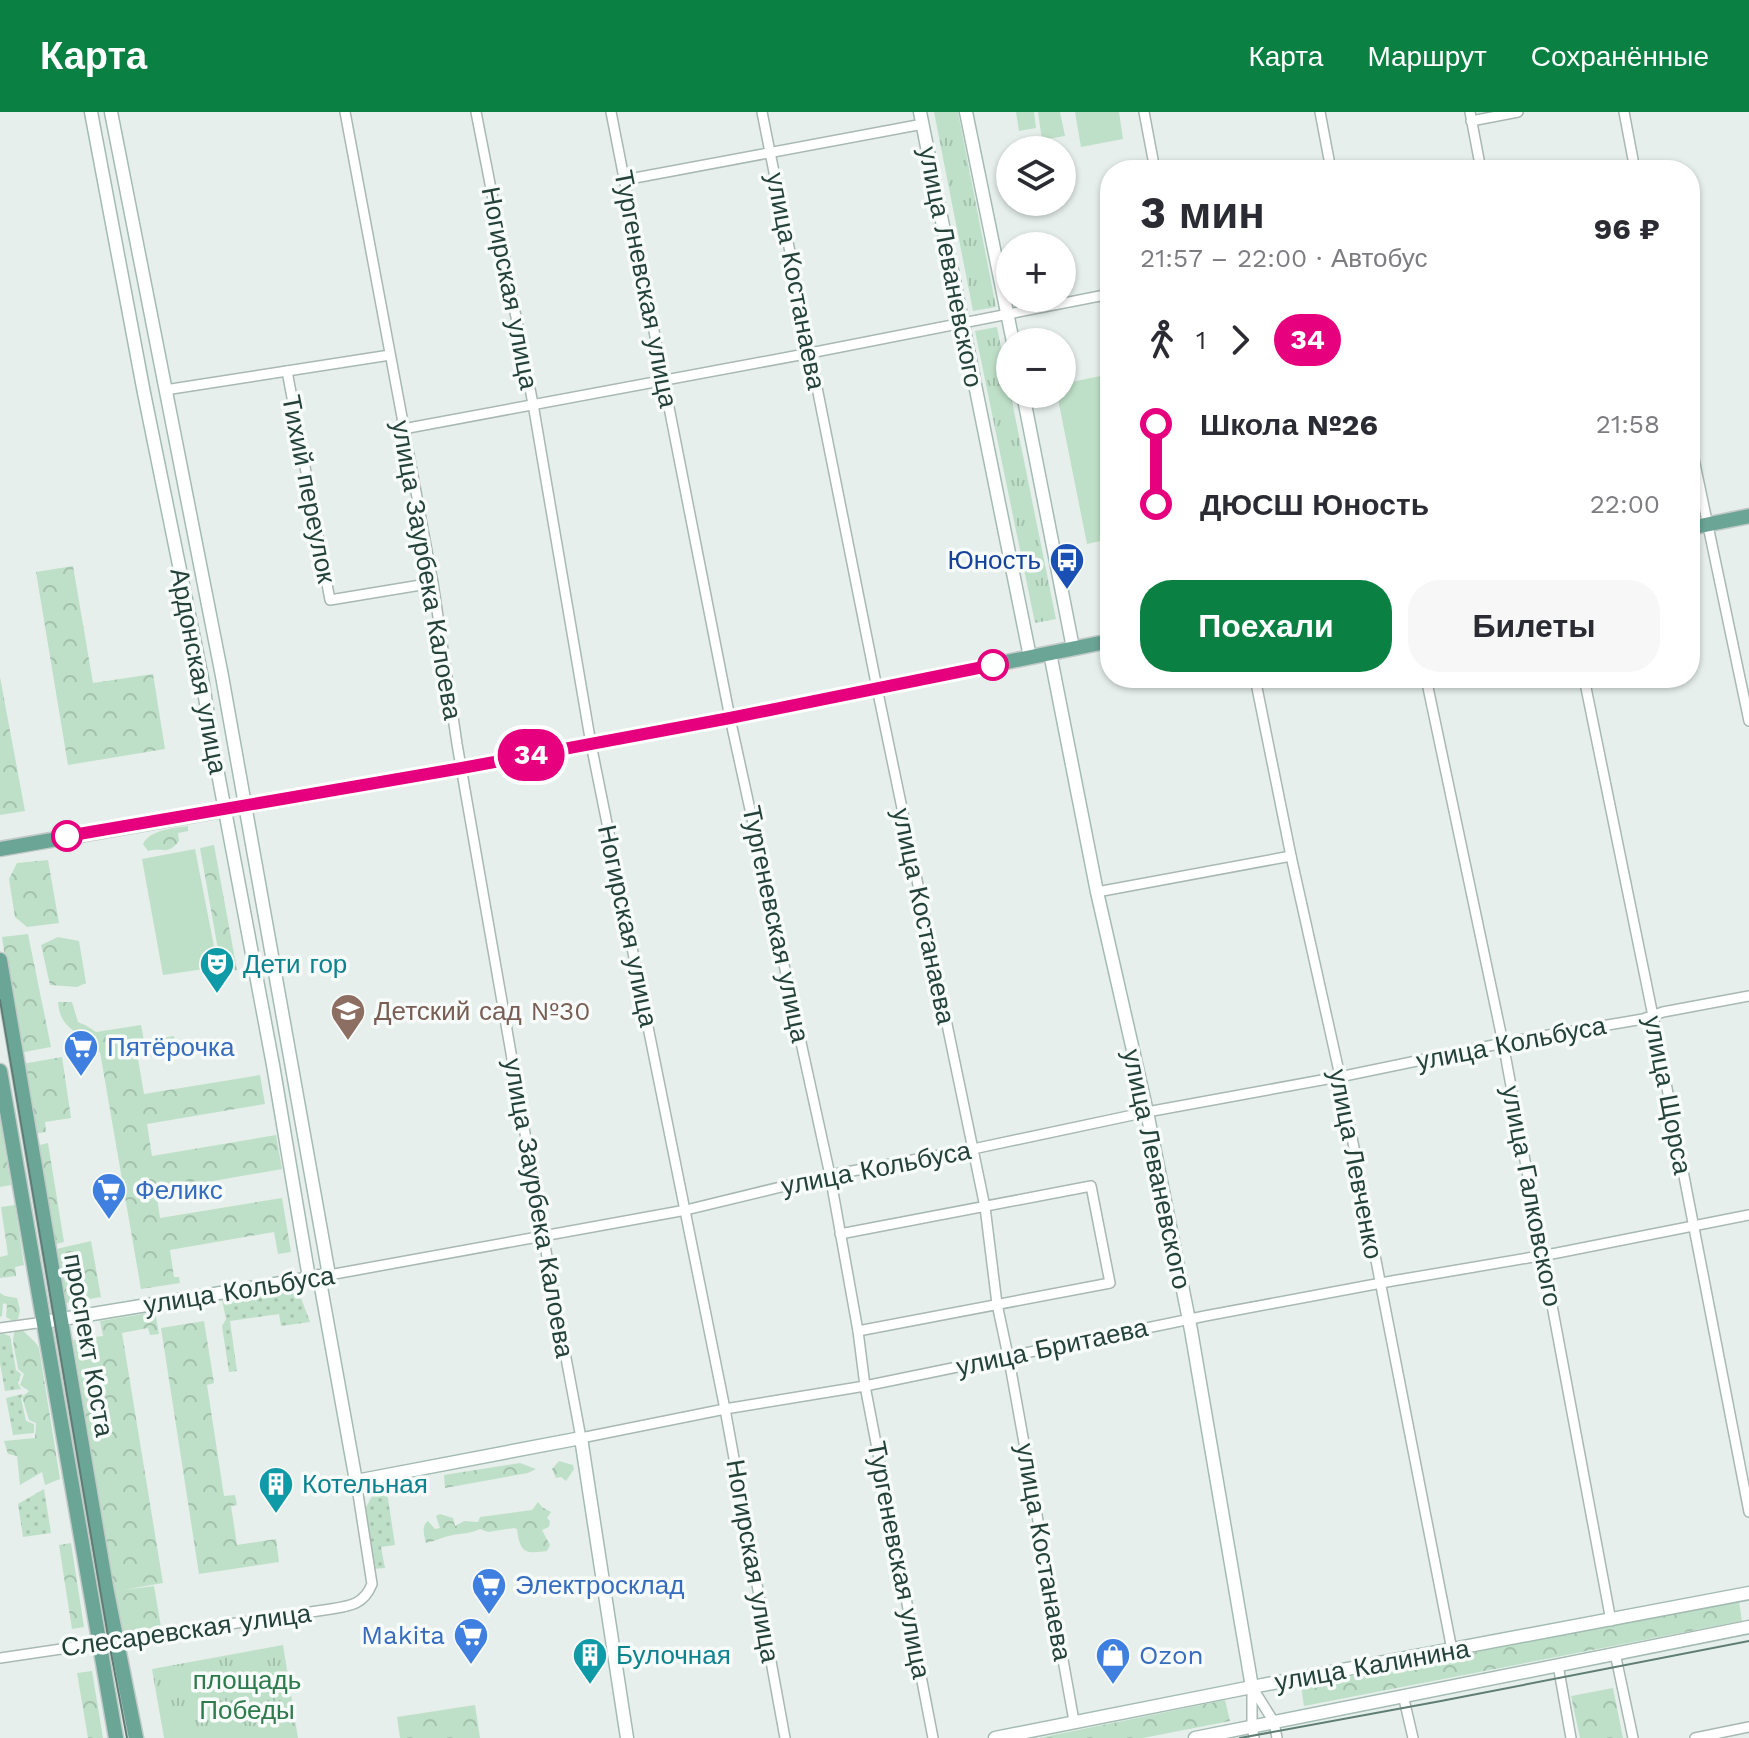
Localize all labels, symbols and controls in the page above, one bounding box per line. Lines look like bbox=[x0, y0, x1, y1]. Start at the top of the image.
text: Карта bbox=[40, 34, 147, 78]
text: Карта bbox=[1248, 40, 1323, 73]
text: Маршрут bbox=[1367, 40, 1487, 73]
text: Сохранённые bbox=[1531, 40, 1709, 73]
map controls bbox=[996, 136, 1076, 408]
button: layers bbox=[996, 136, 1076, 216]
street label: улица Леваневского bbox=[913, 144, 989, 390]
street label: Тургеневская улица bbox=[608, 168, 684, 411]
street label: улица Костанаева bbox=[760, 170, 832, 393]
street label: Ногирская улица bbox=[476, 184, 544, 392]
text: 3 мин bbox=[1140, 187, 1265, 239]
text: 96 ₽ bbox=[1594, 211, 1660, 246]
button: + bbox=[996, 232, 1076, 312]
text: 21:57 – 22:00 · Автобус bbox=[1140, 243, 1428, 273]
icon: walk bbox=[1140, 318, 1184, 362]
icon: forward bbox=[1218, 318, 1262, 362]
text: 34 bbox=[1290, 323, 1325, 356]
text: 1 bbox=[1196, 325, 1206, 355]
button: − bbox=[996, 328, 1076, 408]
street label: Тихий переулок bbox=[276, 392, 342, 586]
text: Школа №26 bbox=[1200, 407, 1378, 442]
text: 21:58 bbox=[1596, 409, 1660, 439]
street label: улица Заурбека Калоева bbox=[386, 418, 468, 723]
text: ДЮСШ Юность bbox=[1200, 487, 1429, 522]
text: 22:00 bbox=[1590, 489, 1660, 519]
bus stop icon: Юность bbox=[1048, 541, 1086, 591]
place label: Юность bbox=[947, 545, 1041, 575]
street label: Ардонская улица bbox=[164, 566, 234, 777]
button: Поехали bbox=[1140, 580, 1392, 672]
button: Билеты bbox=[1408, 580, 1660, 672]
unlabelled marker bbox=[978, 650, 1008, 680]
line badge: 34 bbox=[495, 729, 567, 781]
text: 34 bbox=[514, 738, 548, 771]
street label: Тургеневская улица bbox=[736, 803, 816, 1046]
street label: улица Костанаева bbox=[886, 805, 962, 1027]
unlabelled marker bbox=[52, 821, 82, 851]
street label: Ногирская улица bbox=[592, 822, 664, 1030]
theatre icon: Дети гор bbox=[198, 945, 236, 995]
place label: Дети гор bbox=[243, 949, 347, 979]
school or university icon: Детский сад №30 bbox=[329, 992, 367, 1042]
place label: Детский сад №30 bbox=[374, 996, 590, 1026]
street label: улица Кольбуса bbox=[1414, 1010, 1609, 1076]
street label: улица Щорса bbox=[1638, 1013, 1698, 1177]
supermarket icon: Пятёрочка bbox=[62, 1028, 100, 1078]
place label: Пятёрочка bbox=[107, 1032, 235, 1062]
street label: улица Леваневского bbox=[1117, 1046, 1197, 1292]
street label: улица Заурбека Калоева bbox=[498, 1056, 580, 1361]
street label: улица Левченко bbox=[1323, 1066, 1389, 1262]
street label: улица Галковского bbox=[1496, 1083, 1568, 1309]
street label: улица Кольбуса bbox=[779, 1135, 974, 1201]
supermarket icon: Феликс bbox=[90, 1171, 128, 1221]
place label: Феликс bbox=[135, 1175, 223, 1205]
street label: проспект Коста bbox=[58, 1251, 120, 1440]
street label: улица Кольбуса bbox=[142, 1260, 337, 1320]
street label: улица Бритаева bbox=[954, 1312, 1151, 1382]
street label: Тургеневская улица bbox=[861, 1439, 937, 1682]
street label: улица Костанаева bbox=[1010, 1441, 1078, 1664]
street label: Ногирская улица bbox=[720, 1457, 786, 1665]
building icon: Котельная bbox=[257, 1465, 295, 1515]
place label: Котельная bbox=[302, 1469, 428, 1499]
supermarket icon: Электросклад bbox=[470, 1566, 508, 1616]
place label: Электросклад bbox=[515, 1570, 684, 1600]
street label: Слесаревская улица bbox=[59, 1598, 313, 1662]
supermarket icon: Makita bbox=[452, 1616, 490, 1666]
place label: Makita bbox=[361, 1620, 445, 1650]
street label: улица Калинина bbox=[1272, 1633, 1472, 1697]
building icon: Булочная bbox=[571, 1636, 609, 1686]
shop icon: Ozon bbox=[1094, 1636, 1132, 1686]
place label: Булочная bbox=[616, 1640, 731, 1670]
place label: Ozon bbox=[1139, 1640, 1204, 1670]
park label: площадь Победы bbox=[193, 1665, 301, 1725]

